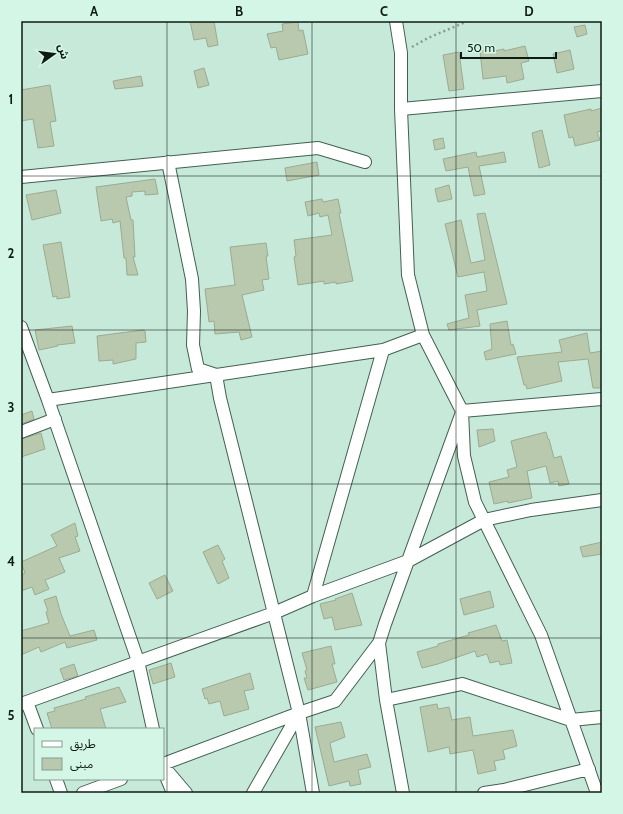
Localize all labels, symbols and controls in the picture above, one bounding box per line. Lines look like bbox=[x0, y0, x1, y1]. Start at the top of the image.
text: A bbox=[90, 3, 99, 19]
text: B bbox=[235, 3, 243, 19]
text: C bbox=[380, 3, 388, 19]
text: D bbox=[524, 3, 534, 19]
north arrow bbox=[34, 34, 74, 74]
scale bar bbox=[461, 34, 556, 60]
text: 50 m bbox=[467, 40, 495, 55]
text: ش bbox=[55, 43, 72, 61]
text: 1 bbox=[9, 91, 13, 107]
text: 2 bbox=[8, 245, 15, 261]
text: 3 bbox=[7, 399, 15, 415]
text: 4 bbox=[7, 553, 15, 569]
text: 5 bbox=[8, 707, 15, 723]
legend bbox=[34, 728, 164, 780]
text: طريق bbox=[70, 736, 96, 752]
text: مبنى bbox=[70, 756, 93, 771]

